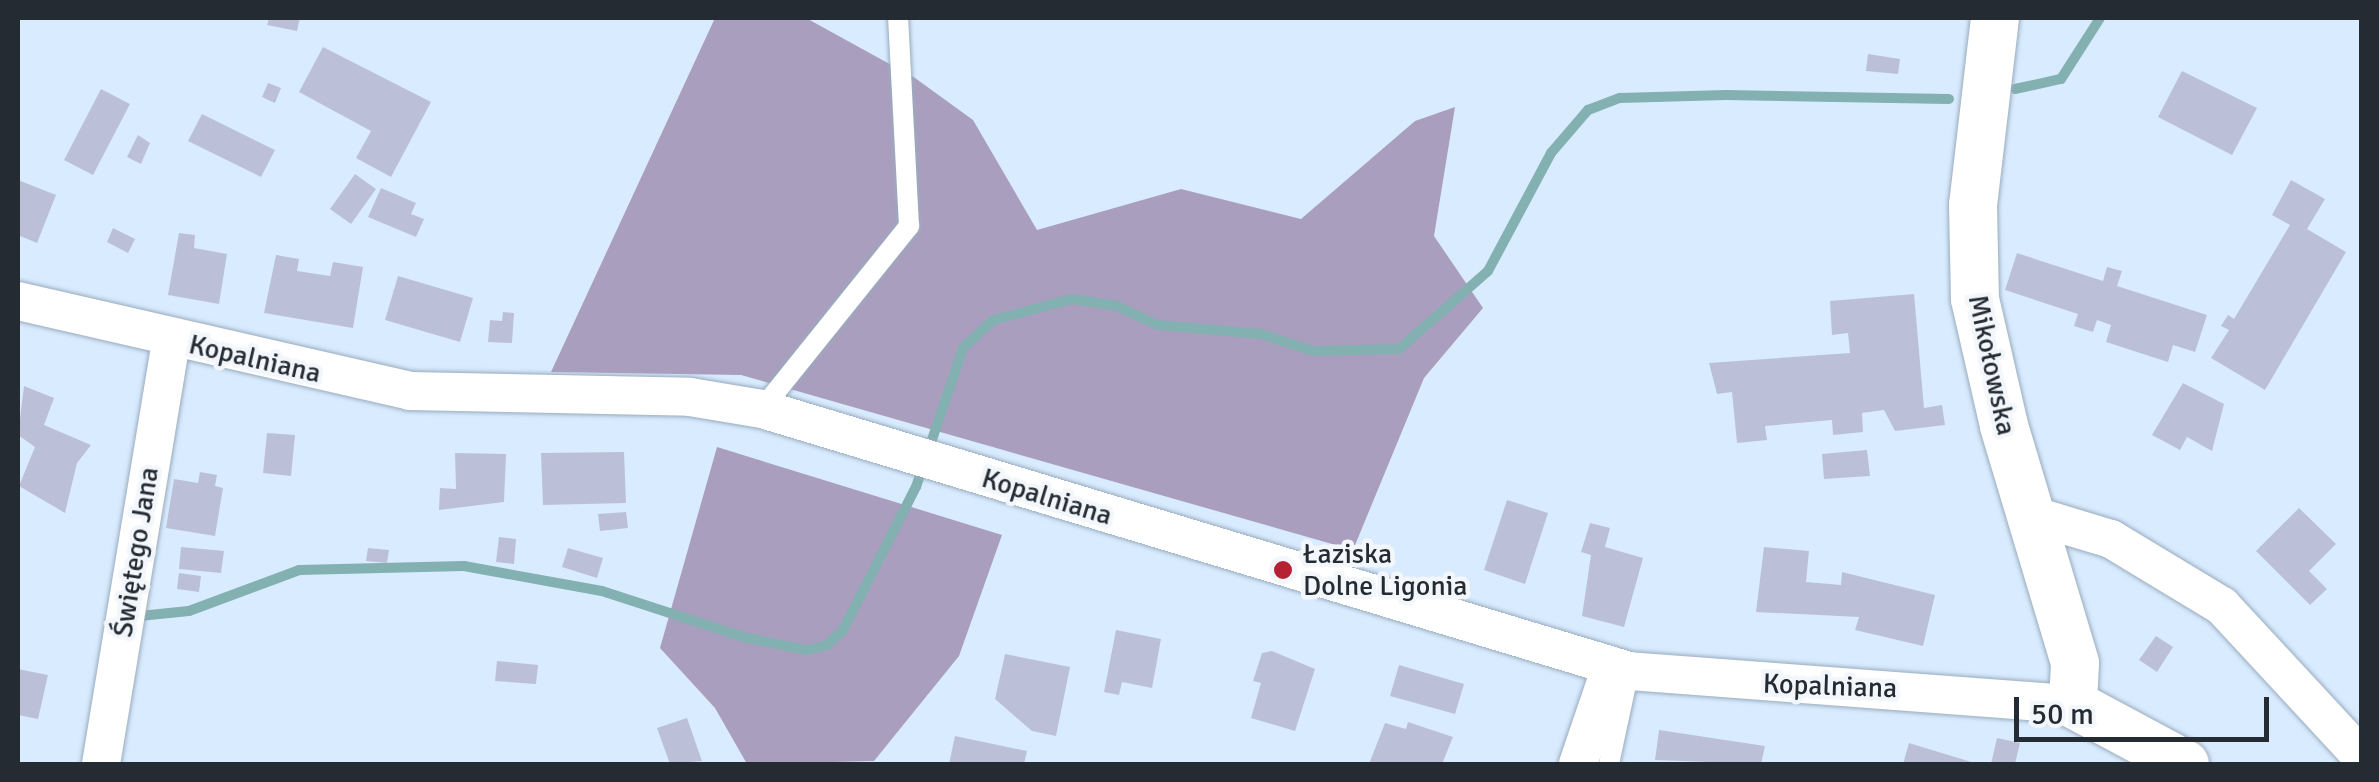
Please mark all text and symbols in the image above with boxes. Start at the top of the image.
street label: Mikołowska [1961,292,2023,438]
street label: Kopalniana [186,327,324,391]
street label: Kopalniana [978,461,1116,533]
street label: Świętego Jana [106,465,166,639]
place label: Łaziska Dolne Ligonia [1303,537,1467,603]
marker: Łaziska Dolne Ligonia [1272,559,1294,581]
street label: Kopalniana [1762,667,1898,705]
scale bar [2019,677,2274,739]
text: 50 m [2031,696,2094,733]

